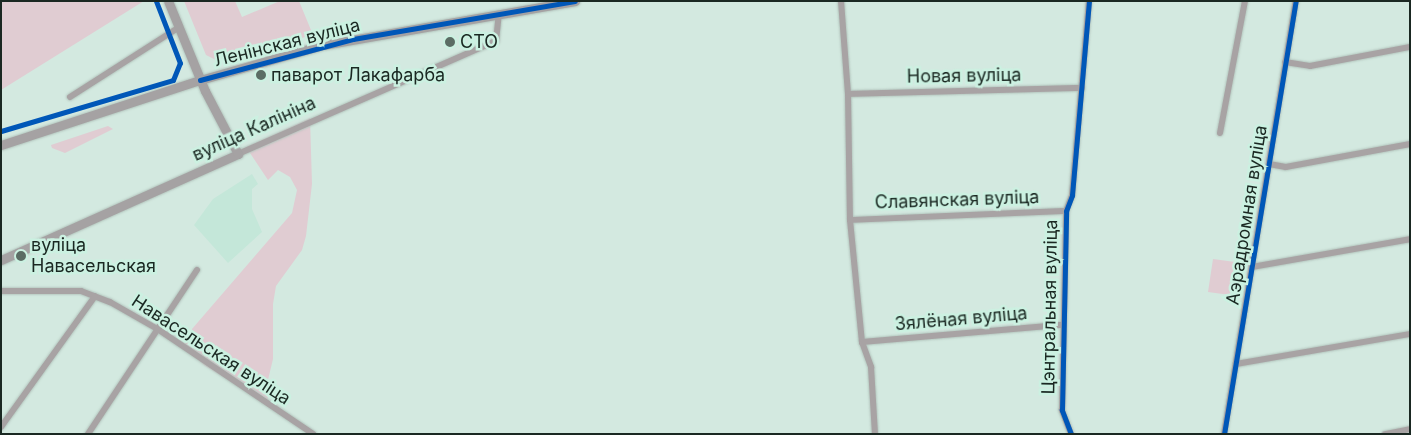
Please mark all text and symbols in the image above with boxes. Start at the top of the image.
street label: Ленінская вуліца [212,14,362,72]
place label: СТО [460,31,498,53]
marker: СТО [444,36,456,48]
place label: паварот Лакафарба [271,64,445,86]
street label: Новая вуліца [907,64,1021,88]
marker: паварот Лакафарба [255,69,267,81]
street label: вуліца Калініна [189,92,319,166]
street label: Аэрадромная вуліца [1222,124,1272,306]
street label: Славянская вуліца [874,186,1040,214]
street label: Цэнтральная вуліца [1038,219,1062,395]
place label: вуліца Навасельская [31,235,156,278]
marker: вуліца Навасельская [15,250,27,262]
street label: Навасельская вуліца [127,291,295,409]
street label: Зялёная вуліца [894,302,1028,336]

